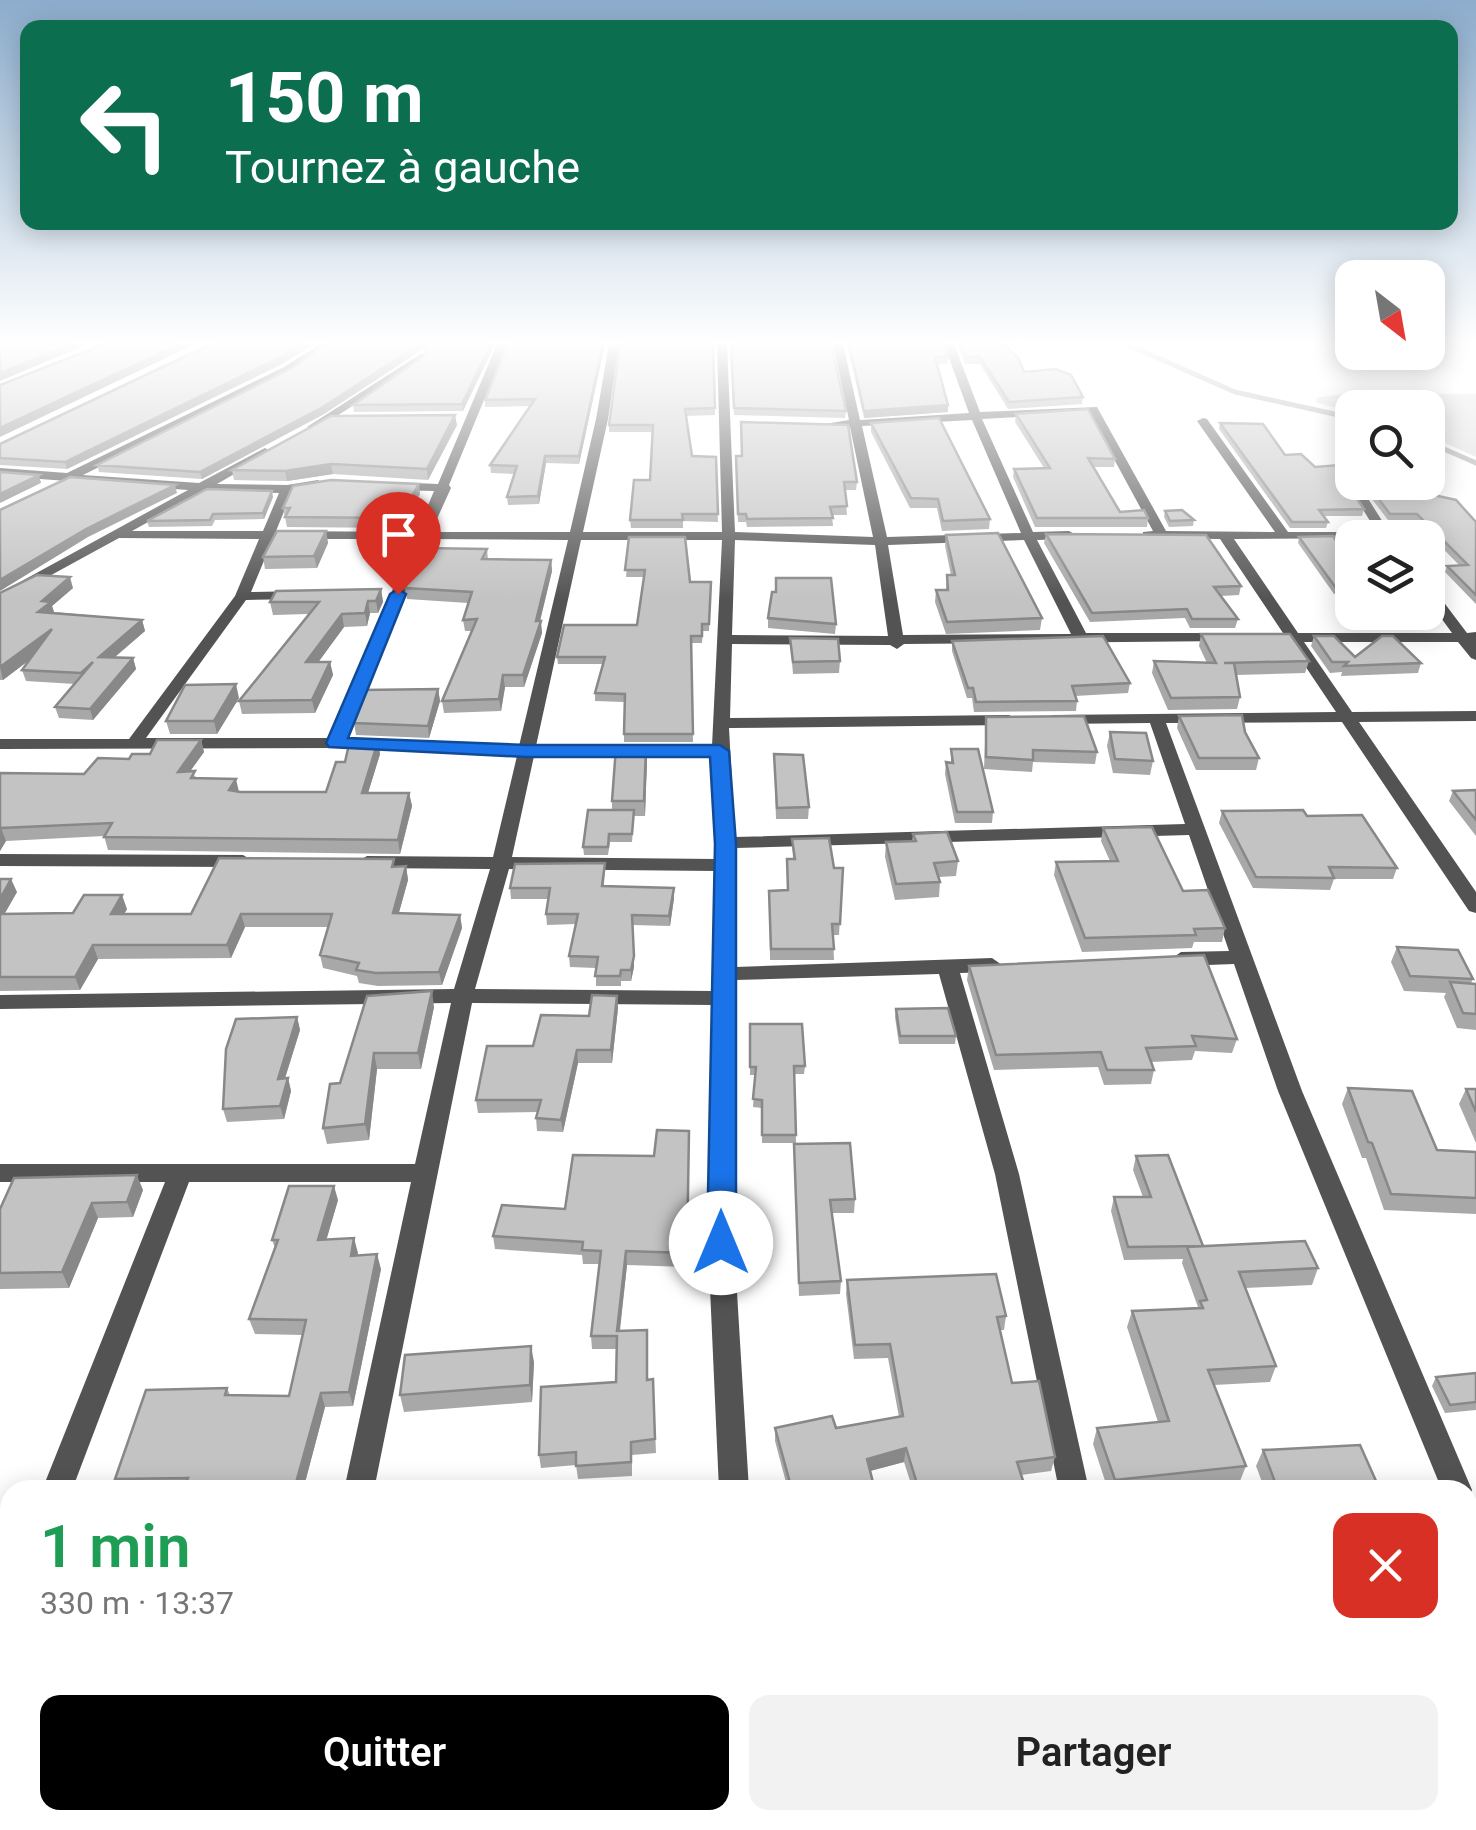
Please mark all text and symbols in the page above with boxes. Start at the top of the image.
text: 150 m [225,57,424,139]
icon: left [60,60,190,190]
text: Tournez à gauche [225,141,580,194]
north arrow [1335,260,1445,370]
map controls [1335,260,1445,630]
button: search [1335,390,1445,500]
pin [356,492,441,595]
icon: arrive [371,507,426,562]
button: layers [1335,520,1445,630]
position arrow [669,1191,773,1295]
text: 1 min [40,1511,190,1582]
button: close [1333,1513,1438,1618]
text: 330 m · 13:37 [40,1584,234,1622]
button: Quitter [40,1695,729,1810]
button: Partager [749,1695,1438,1810]

